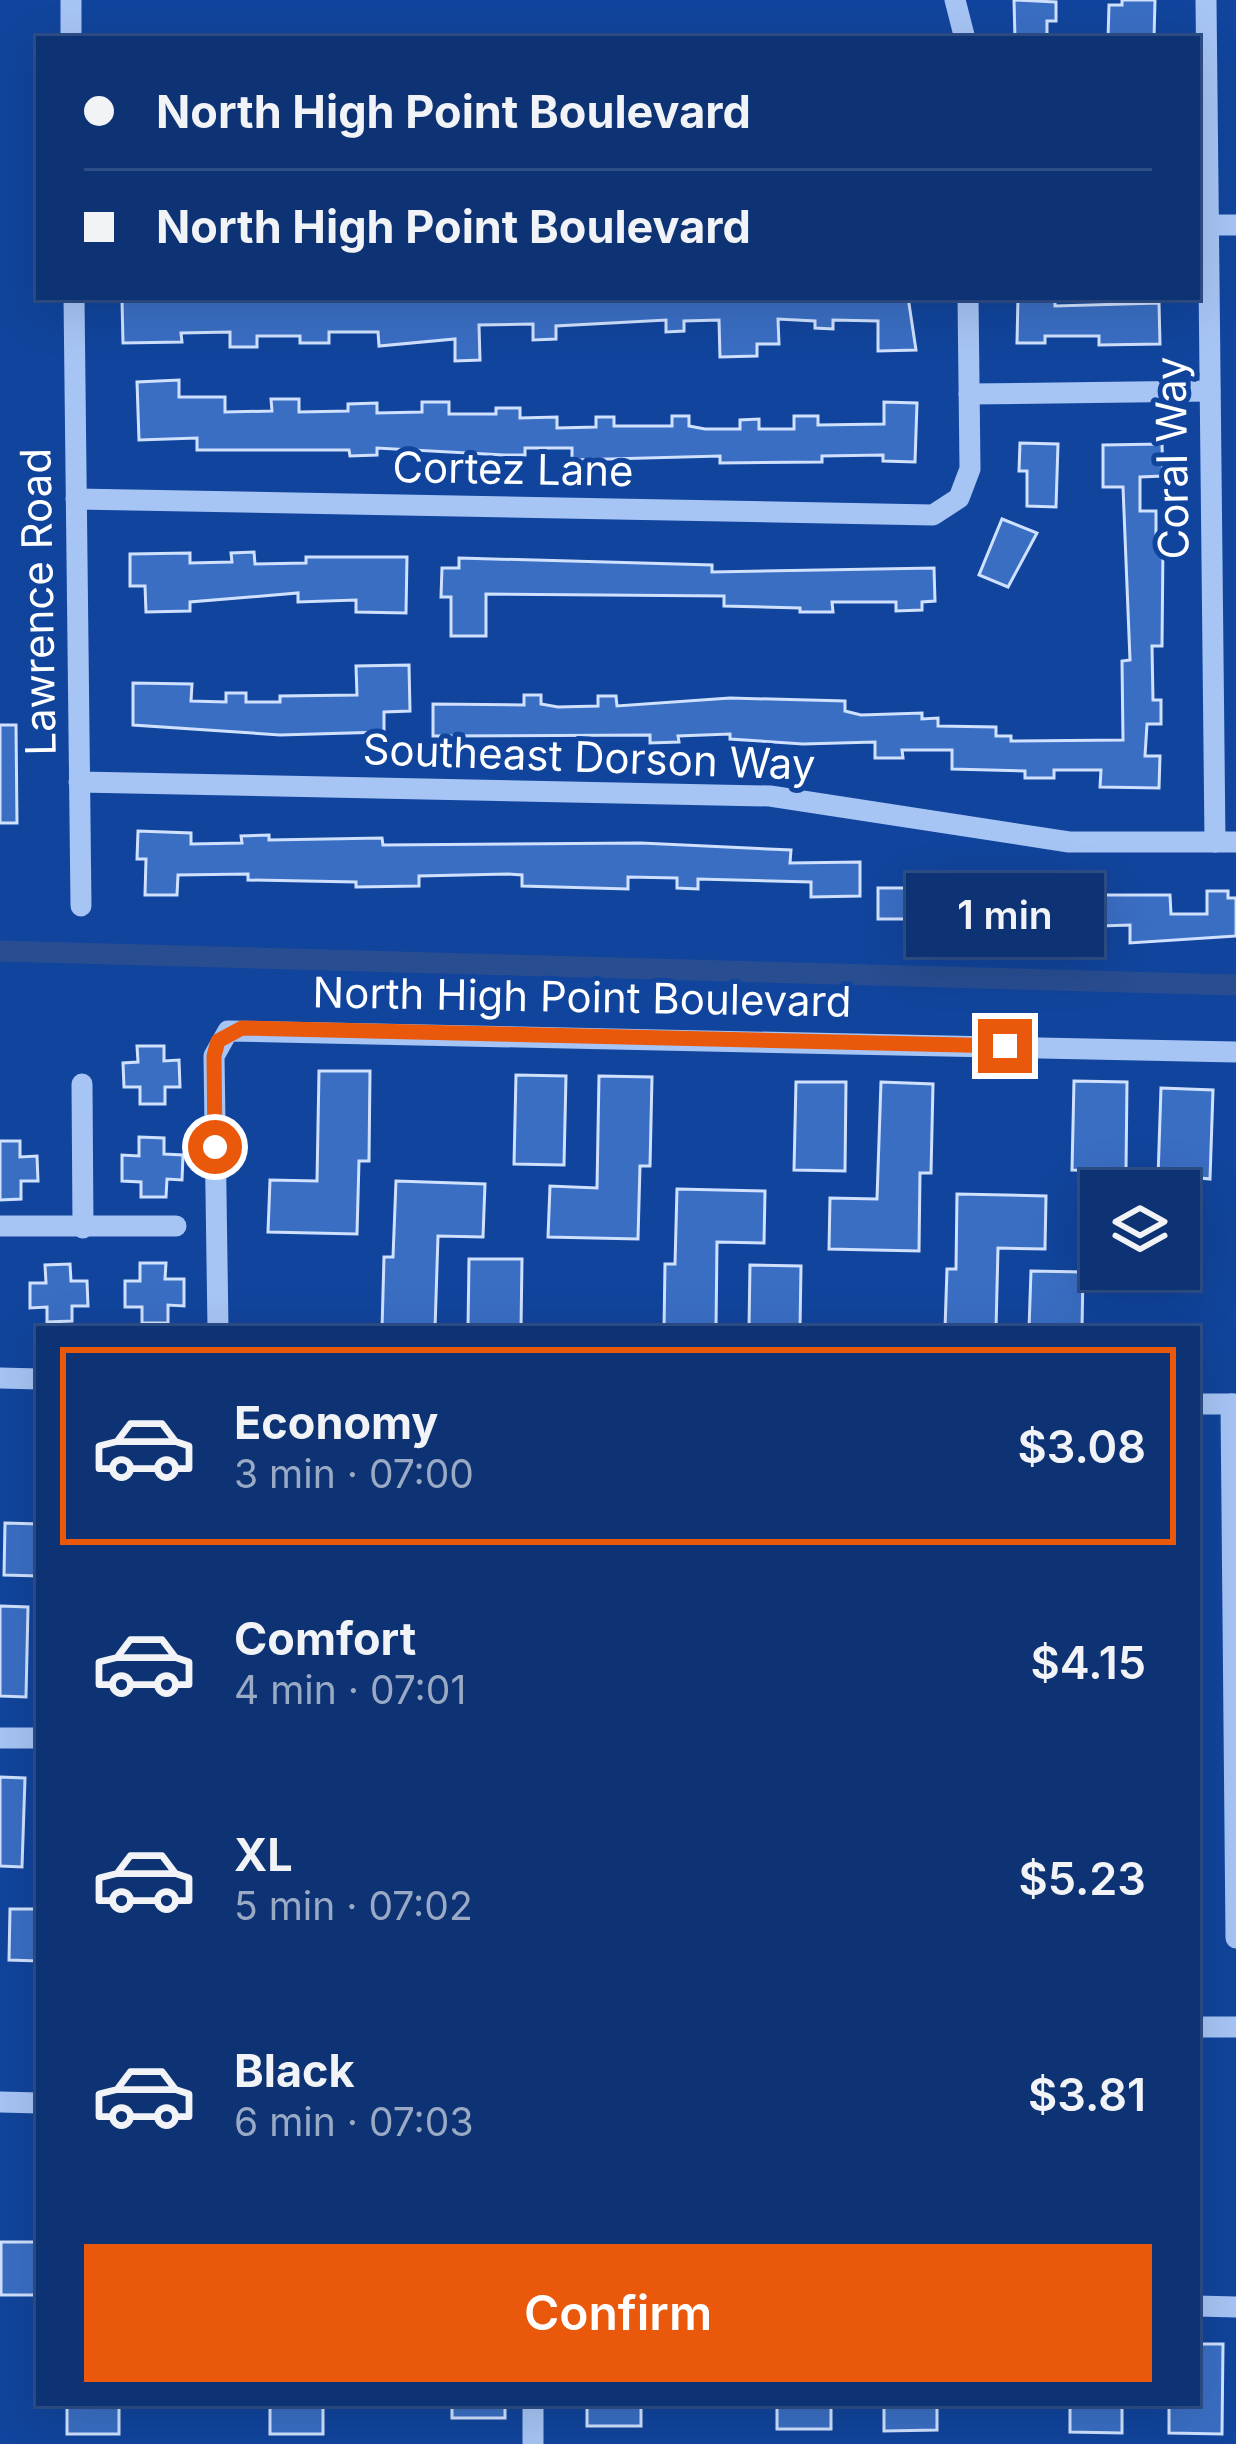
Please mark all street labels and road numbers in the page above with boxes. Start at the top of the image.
street label: Coral Way [1144,356,1199,560]
street label: Cortez Lane [392,441,634,496]
street label: Lawrence Road [9,448,66,756]
street label: Southeast Dorson Way [362,723,816,790]
street label: North High Point Boulevard [312,966,852,1027]

